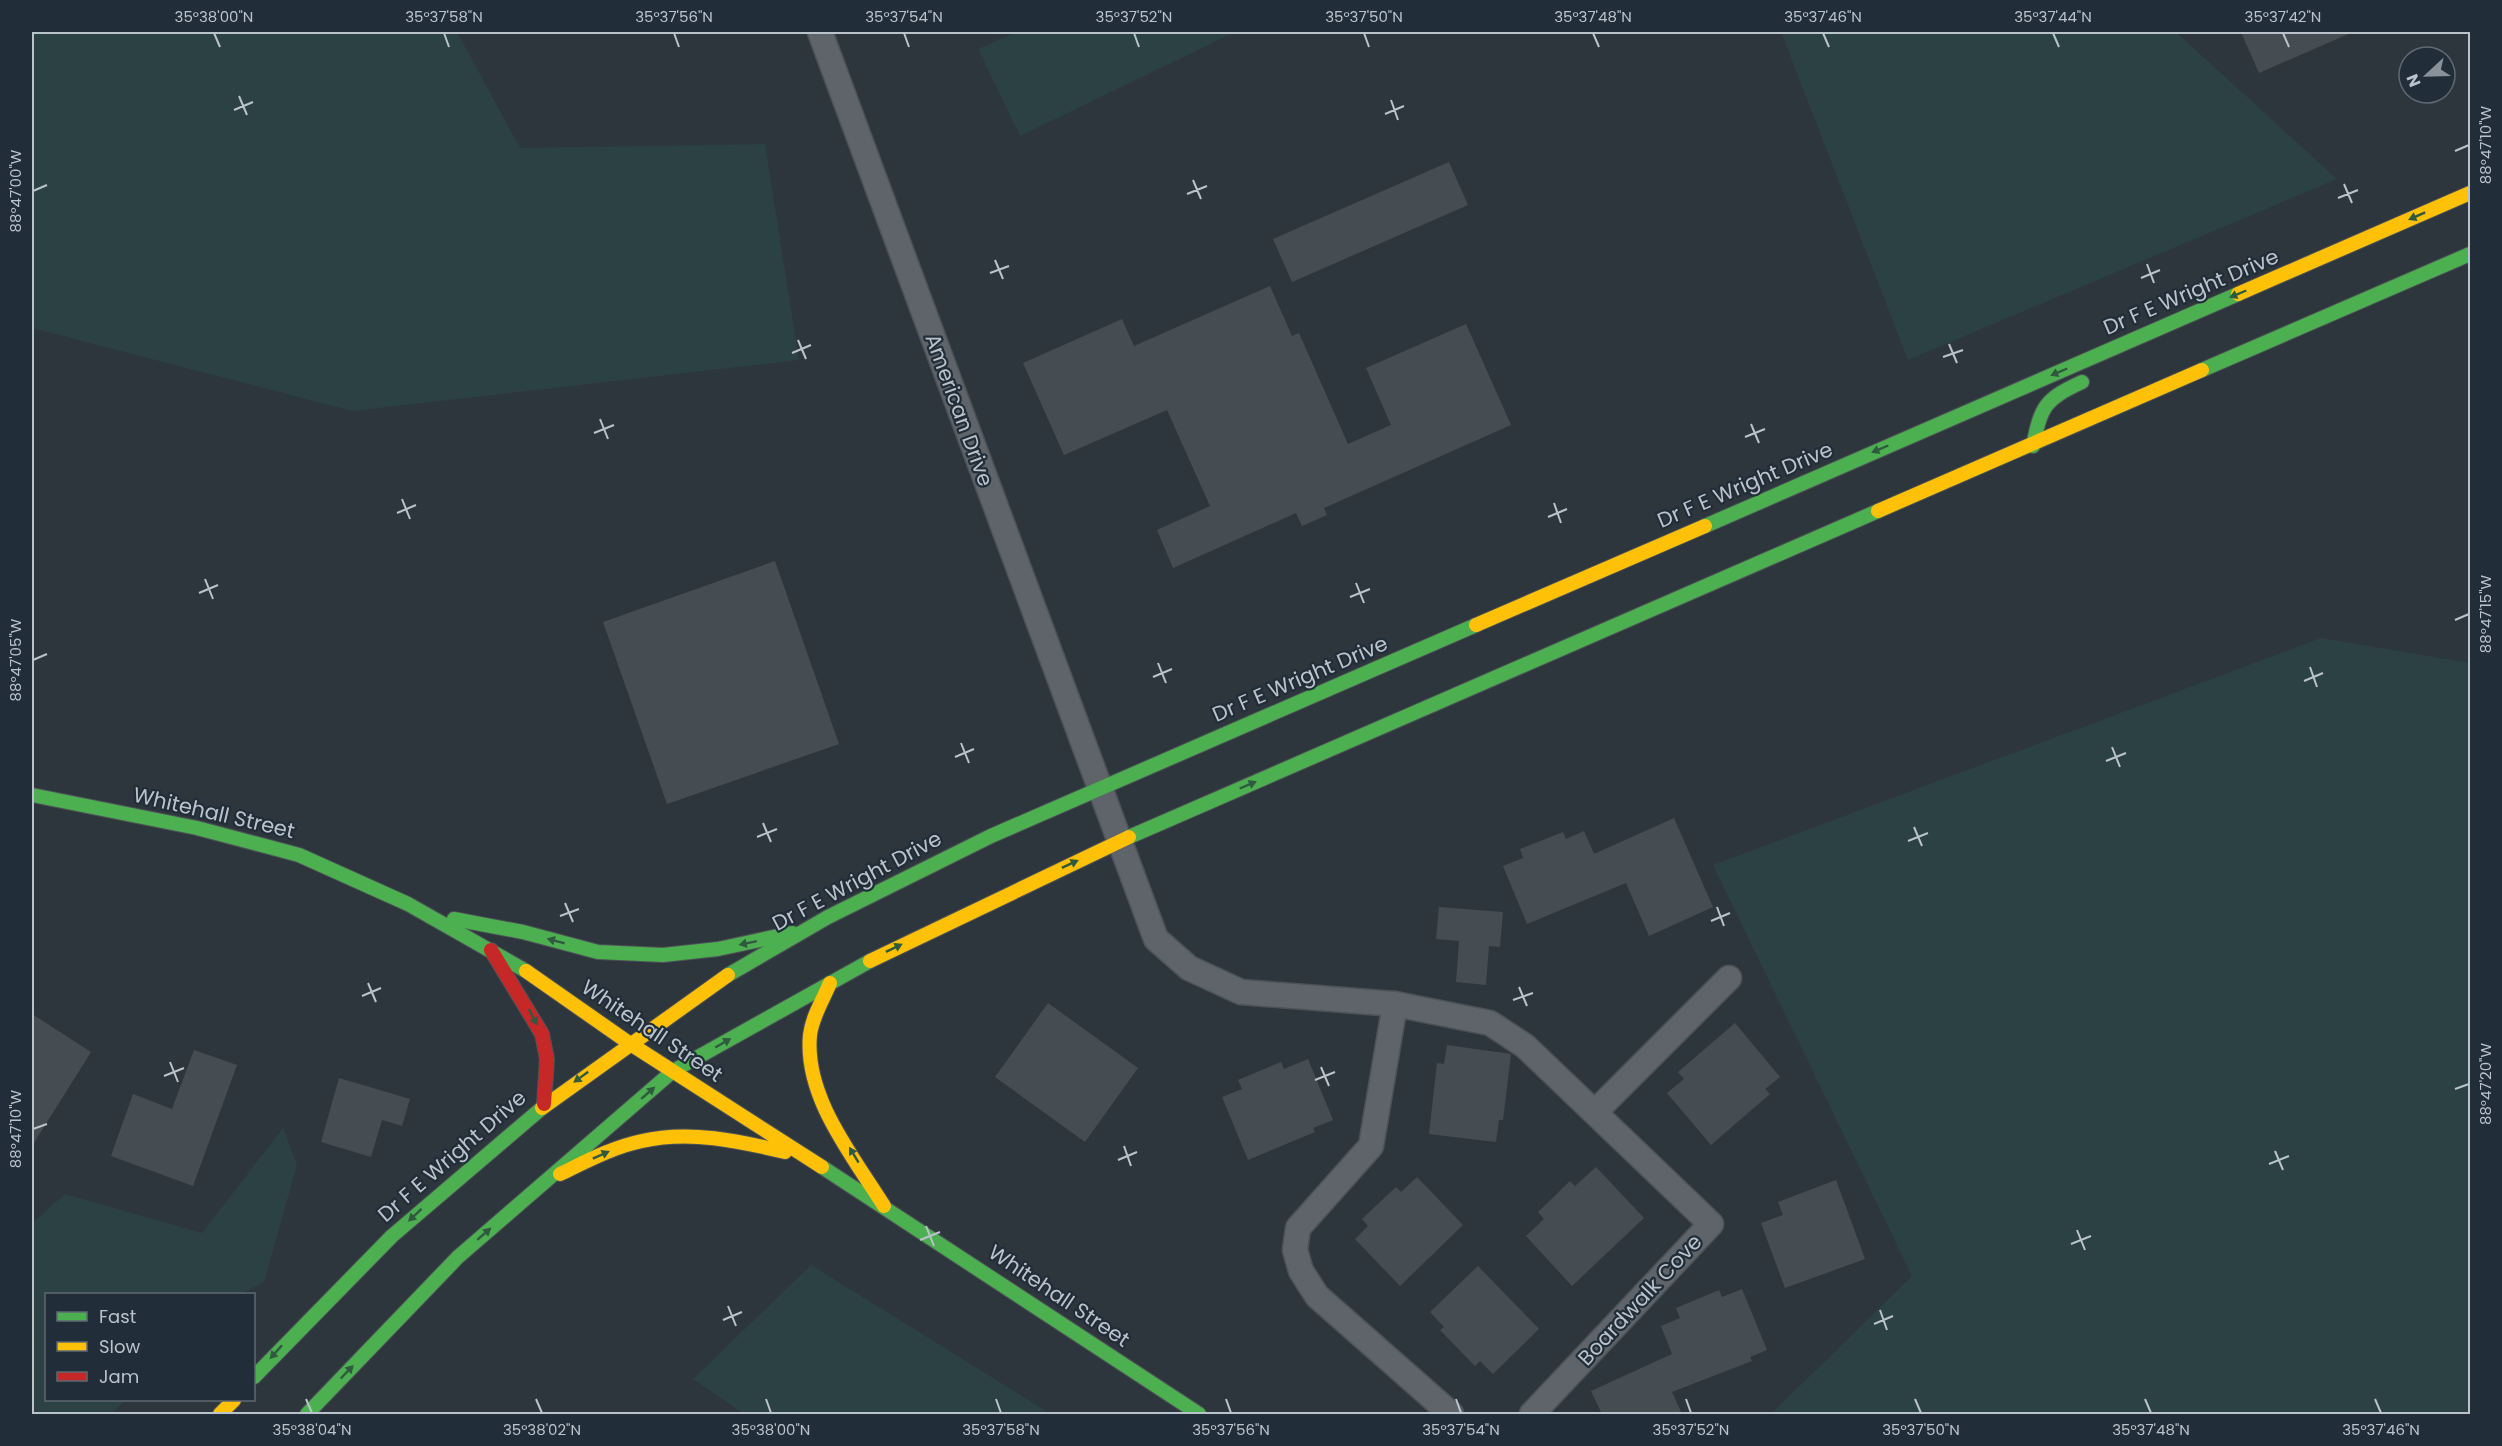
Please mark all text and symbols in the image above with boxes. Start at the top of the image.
text: 35°38'00"N [175,6,253,27]
text: 35°37'58"N [405,6,483,27]
text: 35°37'56"N [635,6,713,27]
text: 35°37'54"N [865,6,943,27]
text: 35°37'52"N [1096,6,1172,27]
text: 35°37'50"N [1325,6,1403,27]
text: 35°37'48"N [1554,6,1632,27]
text: 35°37'46"N [1784,6,1862,27]
text: 35°37'44"N [2014,6,2092,27]
text: 35°37'42"N [2245,6,2321,27]
north arrow [2397,45,2457,105]
text: N [2401,71,2426,90]
text: 88°47'10"W [2475,105,2496,184]
text: 88°47'00"W [5,149,26,232]
one-way arrow [2408,212,2426,221]
street label: Dr F E Wright Drive [2099,241,2283,342]
one-way arrow [2229,289,2247,299]
street label: American Drive [918,329,1001,490]
one-way arrow [2050,367,2068,377]
street label: Dr F E Wright Drive [1653,434,1837,535]
one-way arrow [1872,445,1889,454]
text: 88°47'15"W [2475,574,2496,653]
text: 88°47'05"W [5,618,26,701]
street label: Dr F E Wright Drive [1208,628,1392,729]
street label: Whitehall Street [131,780,298,845]
one-way arrow [1240,780,1258,790]
street label: Dr F E Wright Drive [767,824,947,937]
one-way arrow [1061,859,1079,869]
one-way arrow [547,936,565,945]
one-way arrow [739,939,758,948]
one-way arrow [885,943,902,953]
street label: Whitehall Street [576,972,729,1089]
one-way arrow [528,1008,538,1026]
one-way arrow [715,1038,732,1048]
text: 88°47'20"W [2475,1043,2496,1125]
one-way arrow [574,1071,589,1083]
street label: Dr F E Wright Drive [371,1083,532,1228]
one-way arrow [640,1087,655,1100]
text: 88°47'10"W [5,1089,26,1168]
one-way arrow [849,1146,859,1163]
one-way arrow [592,1150,610,1160]
one-way arrow [408,1207,422,1221]
one-way arrow [476,1228,491,1241]
street label: Boardwalk Cove [1571,1228,1708,1372]
street label: Whitehall Street [983,1237,1136,1354]
legend [45,1293,255,1401]
text: Fast [99,1304,136,1329]
text: Slow [99,1334,141,1359]
one-way arrow [270,1344,283,1359]
text: Jam [99,1364,139,1389]
one-way arrow [340,1365,354,1380]
text: 35°38'04"N [273,1419,351,1440]
text: 35°38'02"N [503,1419,581,1440]
text: 35°38'00"N [732,1419,810,1440]
text: 35°37'58"N [962,1419,1040,1440]
text: 35°37'56"N [1192,1419,1270,1440]
text: 35°37'54"N [1422,1419,1500,1440]
text: 35°37'52"N [1653,1419,1729,1440]
text: 35°37'50"N [1882,1419,1960,1440]
text: 35°37'48"N [2112,1419,2190,1440]
text: 35°37'46"N [2342,1419,2420,1440]

